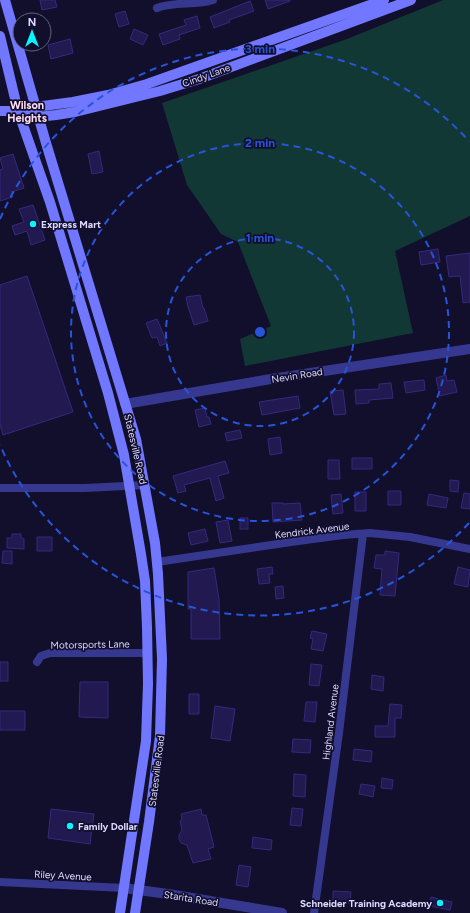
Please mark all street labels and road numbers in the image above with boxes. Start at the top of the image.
street label: Cindy Lane [180,61,232,90]
street label: Nevin Road [271,365,324,386]
street label: Statesville Road [121,413,150,486]
street label: Kendrick Avenue [274,519,351,542]
street label: Motorsports Lane [50,637,130,652]
street label: Highland Avenue [319,683,342,761]
street label: Statesville Road [146,735,167,807]
street label: Riley Avenue [34,867,93,884]
street label: Starita Road [163,888,219,909]

